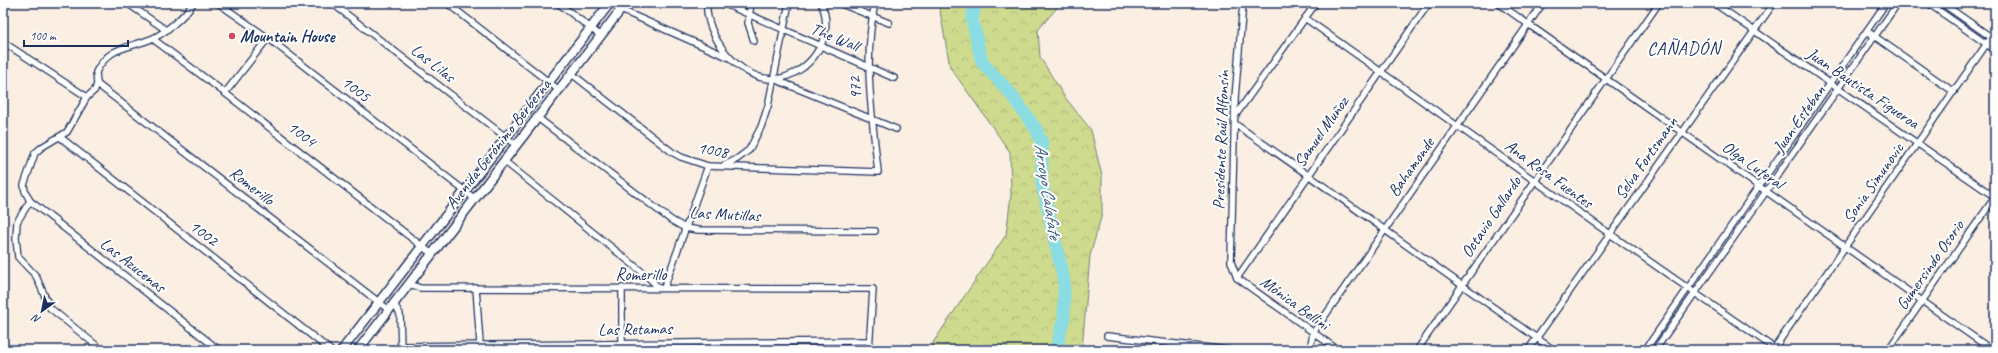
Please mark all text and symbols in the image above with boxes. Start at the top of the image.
street label: The Wall [808,18,865,57]
scale bar [24,22,128,48]
place label: Mountain House [240,26,337,47]
text: 100 m [30,28,57,44]
marker: Mountain House [227,31,237,41]
district label: CAÑADÓN [1647,37,1723,59]
street label: Las Lilas [407,39,461,88]
street label: Juan Bautista Figueroa [1802,42,1924,134]
street label: Presidente Raúl Alfonsín [1208,69,1234,210]
street label: 1005 [337,71,376,108]
street label: Avenida Gerónimo Berberna [441,74,556,213]
street label: 972 [844,74,866,100]
street label: Juan Esteban [1767,81,1830,158]
street label: Samuel Muñoz [1289,91,1354,171]
street label: Selva Fortsmann [1610,112,1682,203]
street label: 1004 [283,116,322,153]
street label: Bahamonde [1383,132,1440,201]
street label: Ana Rosa Fuentes [1501,135,1598,214]
street label: Olga Luteral [1718,136,1790,196]
street label: 1008 [696,137,732,163]
street label: Sonia Simunovic [1838,138,1909,227]
water label: Arroyo Calafate [1030,142,1067,243]
street label: Romerillo [225,162,279,211]
street label: Octavio Gallardo [1456,172,1526,262]
street label: Las Mutillas [689,202,762,226]
street label: 1002 [185,215,224,252]
street label: Gumersindo Osorio [1891,215,1969,314]
street label: Las Azucenas [96,233,171,298]
street label: Romerillo [615,264,668,285]
street label: Mónica Bellini [1256,271,1335,336]
north arrow [22,291,62,331]
text: N [28,310,43,327]
street label: Las Retamas [598,318,674,340]

